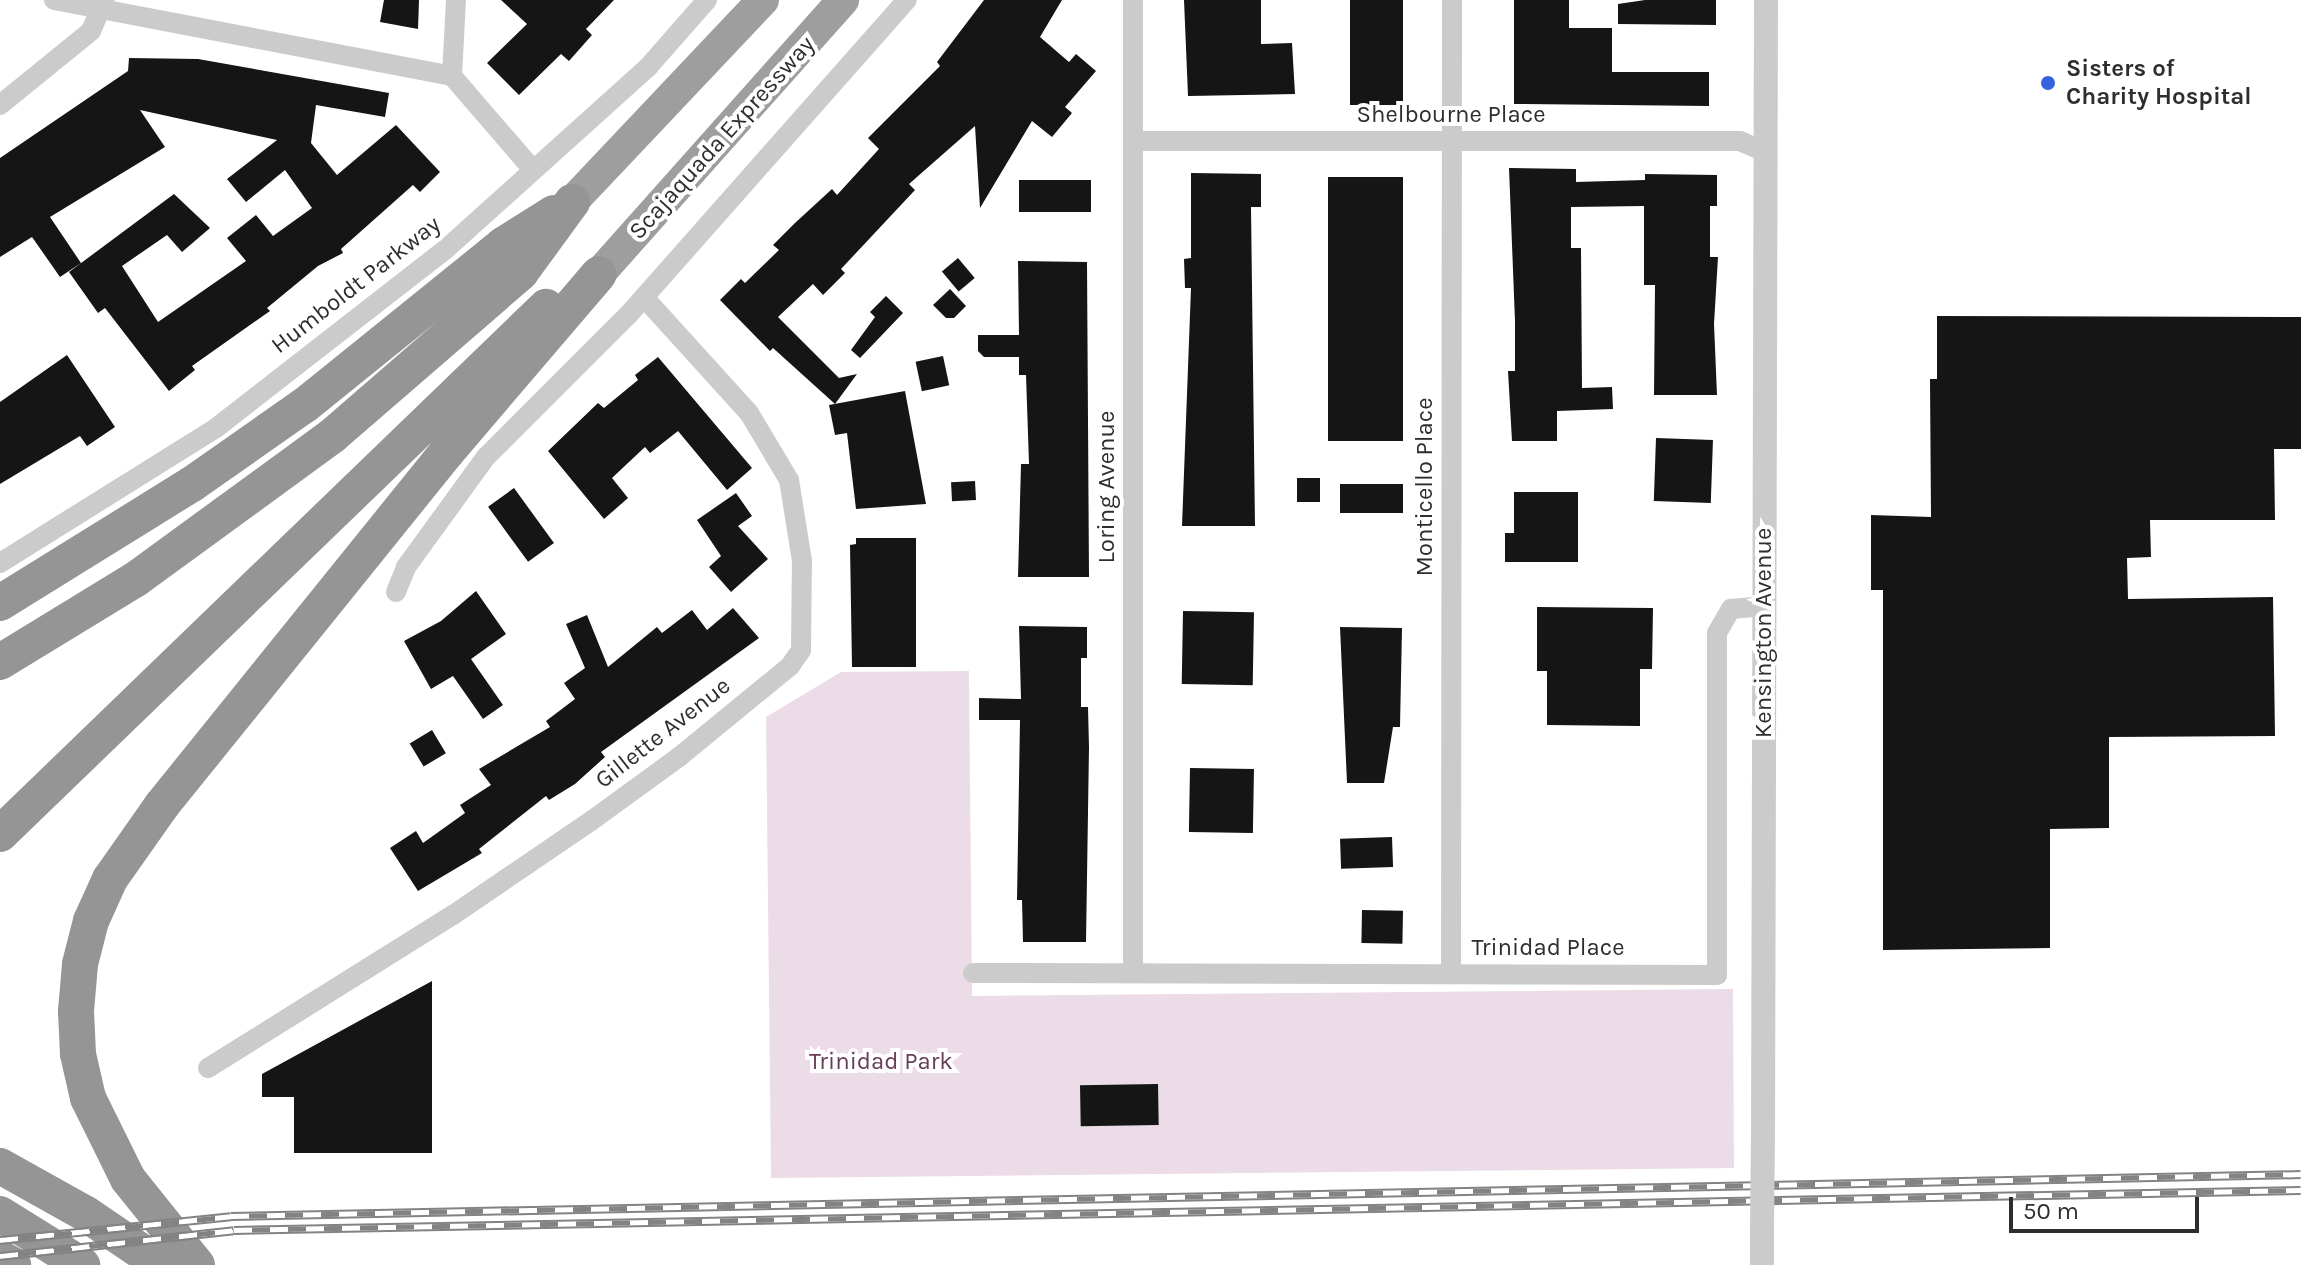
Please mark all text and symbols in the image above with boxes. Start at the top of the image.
street label: Scajaquada Expressway [623,30,821,246]
place label: Sisters of Charity Hospital [2066,55,2252,111]
marker: Sisters of Charity Hospital [2037,72,2059,94]
street label: Shelbourne Place [1356,101,1546,129]
street label: Humboldt Parkway [266,210,446,360]
street label: Monticello Place [1411,398,1439,576]
street label: Loring Avenue [1093,411,1121,563]
street label: Kensington Avenue [1750,528,1778,738]
street label: Gillette Avenue [590,671,736,795]
street label: Trinidad Place [1472,934,1624,962]
park label: Trinidad Park [809,1048,953,1076]
scale bar [2013,1181,2203,1231]
text: 50 m [2023,1197,2079,1225]

